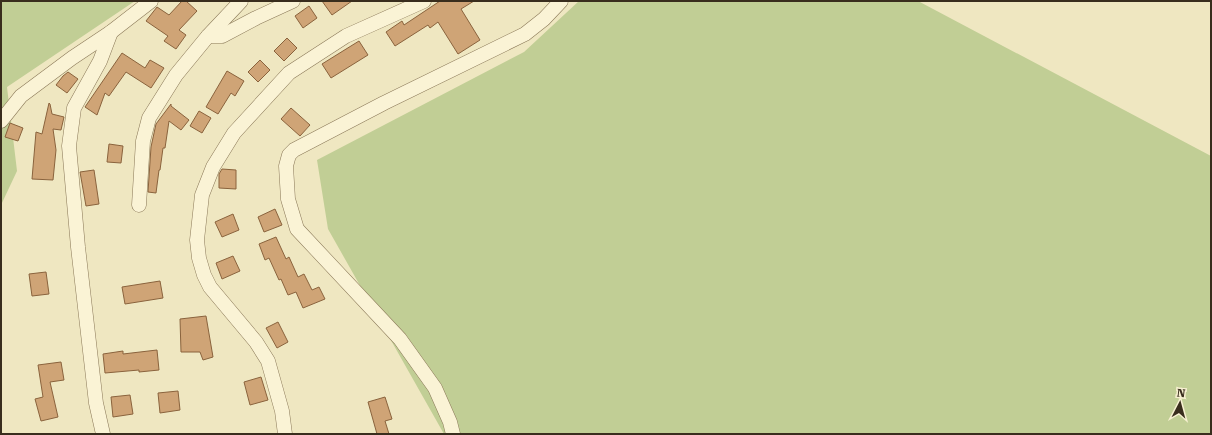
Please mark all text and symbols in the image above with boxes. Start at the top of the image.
north arrow [1160,383,1200,423]
text: N [1176,387,1186,401]

